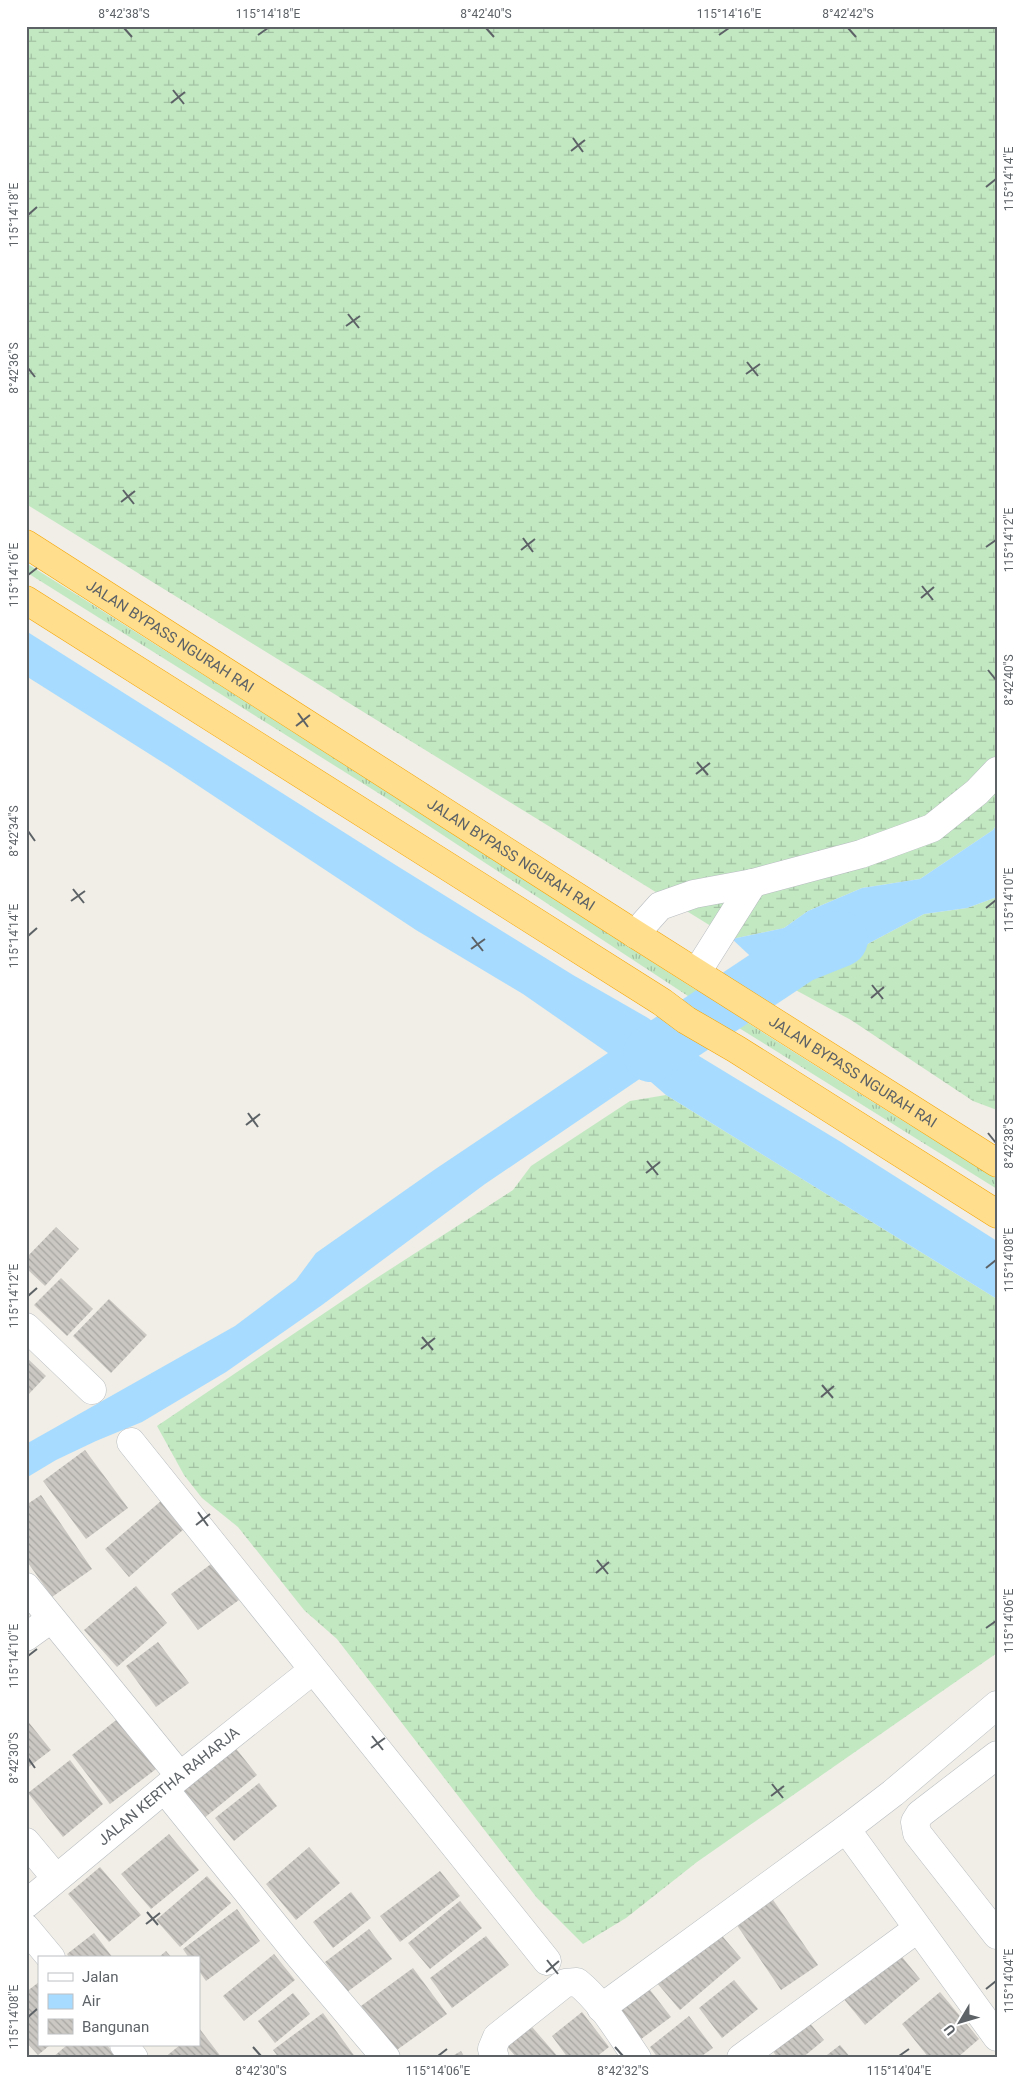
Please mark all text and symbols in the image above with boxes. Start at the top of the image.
text: 8°42'38"S [98,7,150,21]
text: 115°14'18"E [236,7,300,21]
text: 8°42'40"S [460,7,512,21]
text: 115°14'16"E [697,7,761,21]
text: 8°42'42"S [822,7,874,21]
text: 115°14'14"E [1002,147,1016,211]
text: 115°14'18"E [7,183,21,247]
text: 8°42'36"S [7,342,21,394]
text: 115°14'12"E [1002,508,1016,572]
text: 115°14'16"E [7,543,21,607]
street label: JALAN BYPASS NGURAH RAI [83,576,257,696]
text: 8°42'40"S [1002,654,1016,706]
street label: JALAN BYPASS NGURAH RAI [424,794,598,915]
text: 8°42'34"S [7,805,21,857]
text: 115°14'10"E [1002,868,1016,932]
text: 115°14'14"E [7,904,21,968]
street label: JALAN BYPASS NGURAH RAI [766,1012,940,1132]
text: 8°42'38"S [1002,1117,1016,1169]
text: 115°14'08"E [1002,1228,1016,1292]
text: 115°14'12"E [7,1264,21,1328]
text: 115°14'06"E [1002,1589,1016,1653]
text: 115°14'10"E [7,1624,21,1688]
street label: JALAN KERTHA RAHARJA [94,1723,243,1849]
text: 8°42'30"S [7,1732,21,1784]
text: 115°14'04"E [1002,1949,1016,2013]
legend [38,1956,200,2046]
text: Jalan [82,1968,119,1986]
text: 115°14'08"E [7,1985,21,2049]
text: Air [82,1992,101,2010]
north arrow [936,1996,986,2046]
text: Bangunan [82,2018,149,2036]
text: U [941,2021,959,2039]
text: 8°42'30"S [235,2064,287,2078]
text: 115°14'06"E [406,2064,470,2078]
text: 8°42'32"S [597,2064,649,2078]
text: 115°14'04"E [867,2064,931,2078]

